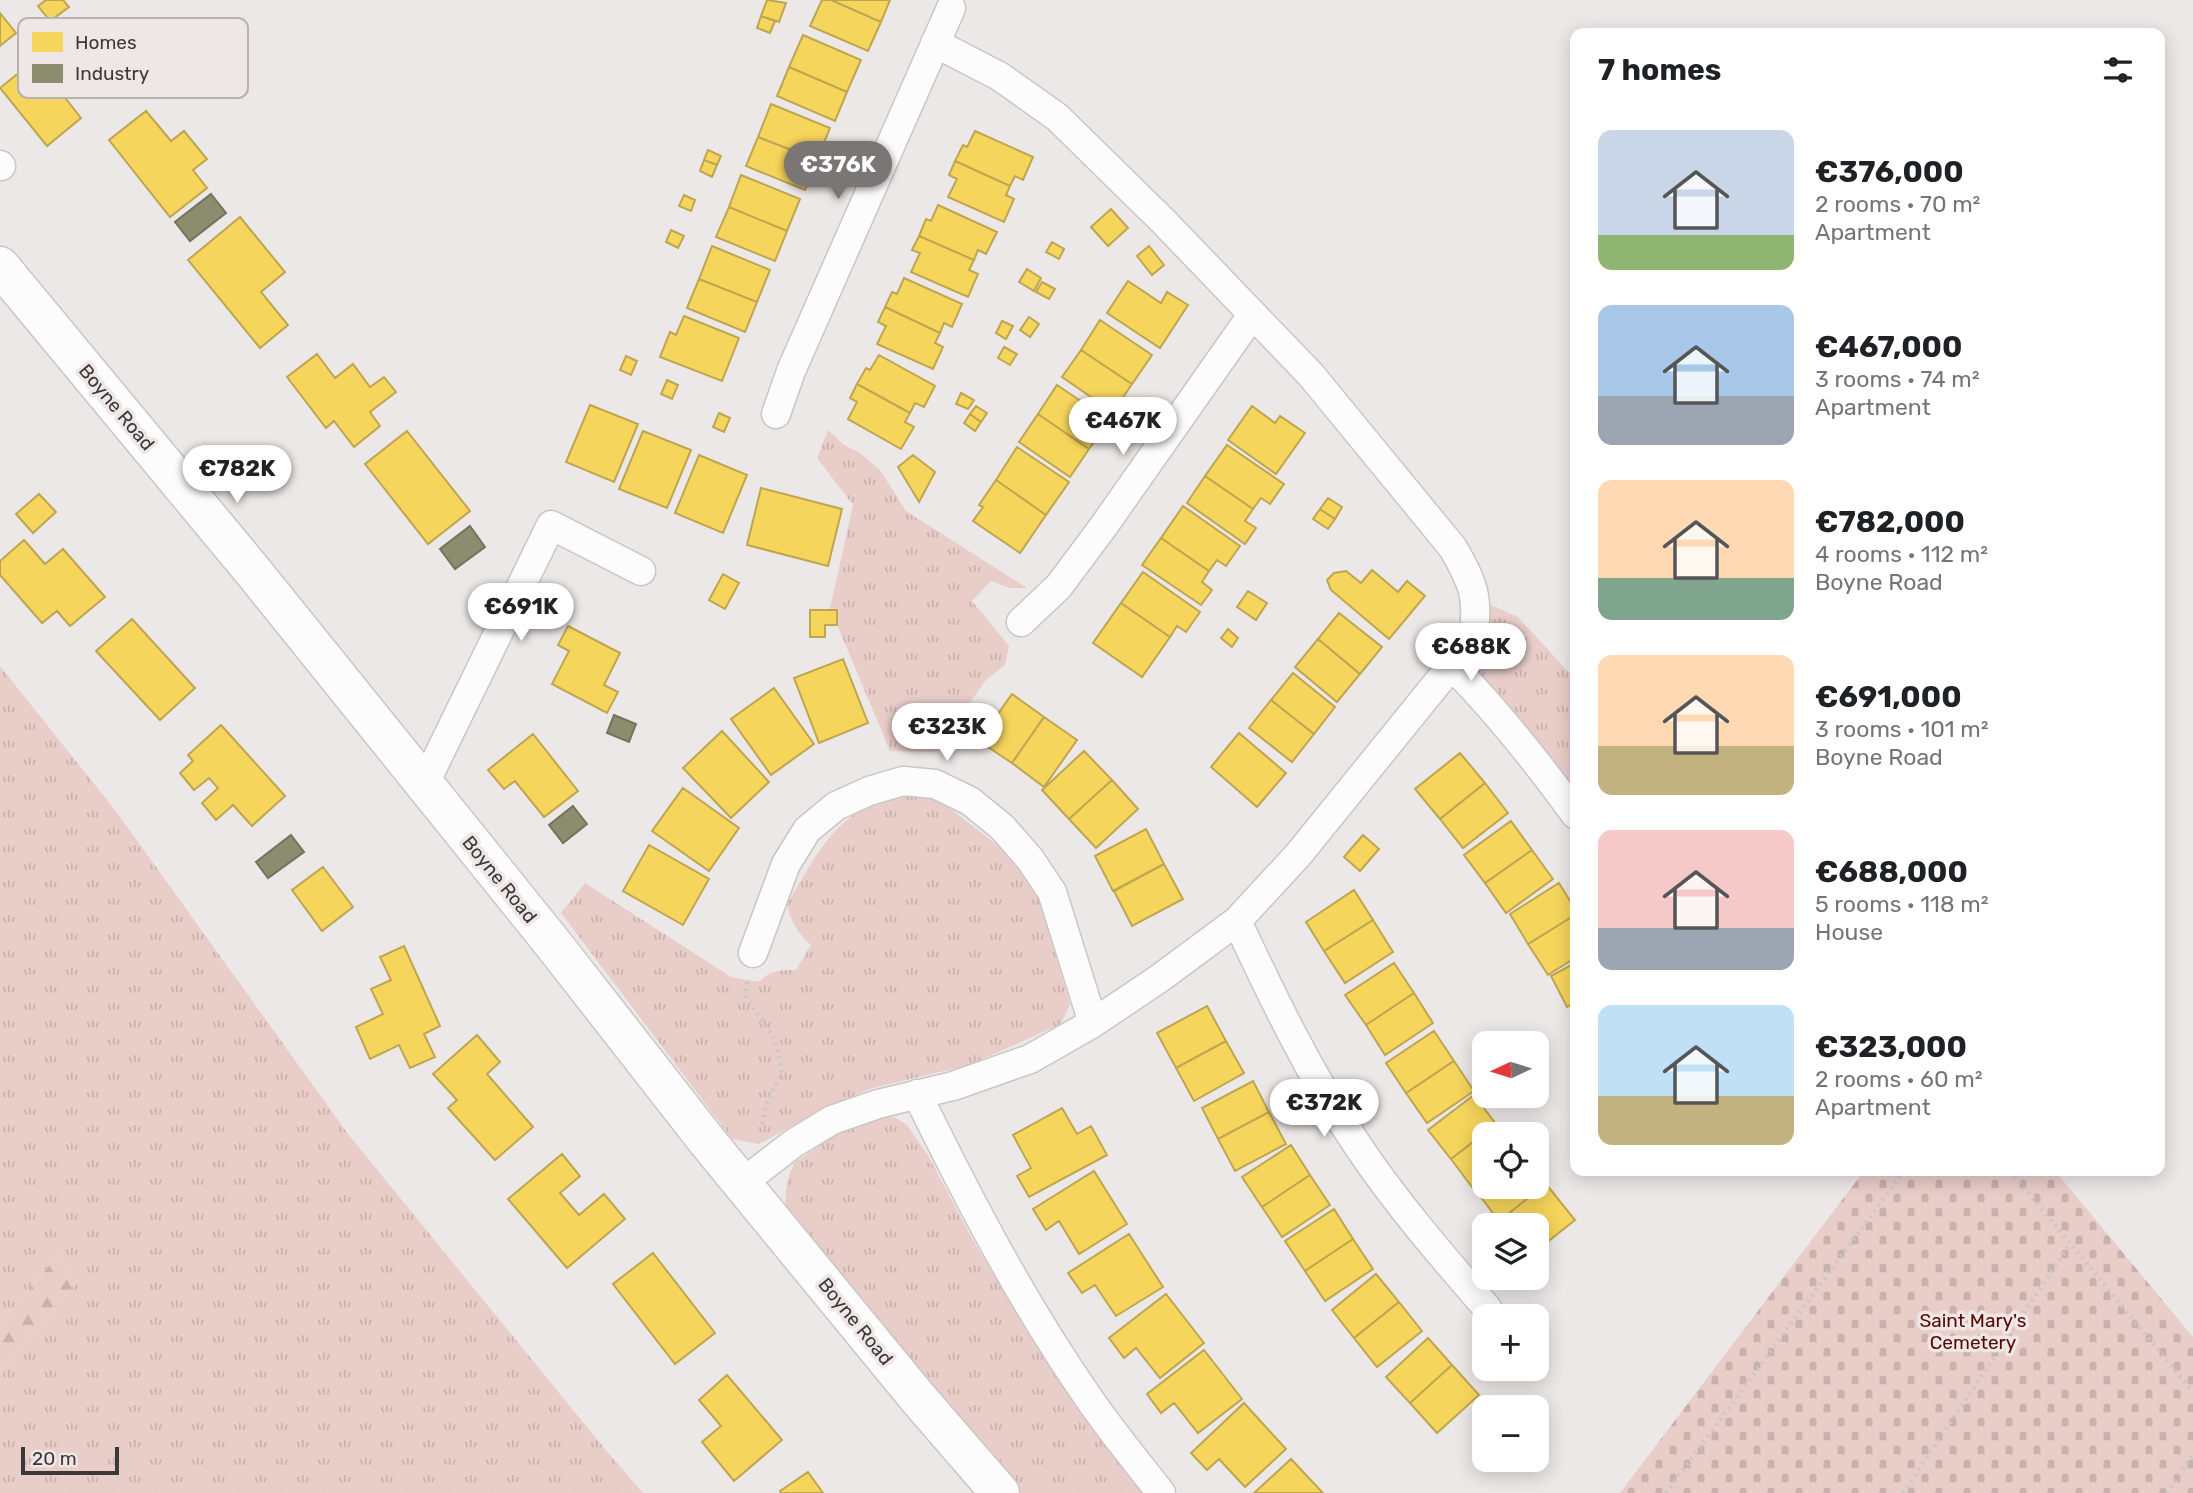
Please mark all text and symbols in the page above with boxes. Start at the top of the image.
legend [18,18,248,98]
text: Homes [75,31,137,54]
icon: filters [2099,51,2137,89]
text: 7 homes [1598,52,1721,88]
text: Industry [75,62,149,85]
pin: €376K [789,142,887,201]
text: €376K [800,150,876,178]
text: €376,000 [1815,154,1964,190]
icon: home [1654,158,1738,242]
text: 2 rooms · 70 m² [1815,190,1980,218]
text: Apartment [1815,218,1931,246]
text: €467,000 [1815,329,1962,365]
icon: home [1654,333,1738,417]
street label: Boyne Road [74,360,159,455]
text: 3 rooms · 74 m² [1815,365,1980,393]
text: Apartment [1815,393,1931,421]
pin: €467K [1074,398,1172,457]
text: €467K [1085,406,1161,434]
pin: €782K [188,446,286,505]
text: €782K [198,454,276,482]
text: €782,000 [1815,504,1965,540]
icon: home [1654,508,1738,592]
text: 4 rooms · 112 m² [1815,540,1988,568]
text: Boyne Road [1815,568,1943,596]
pin: €691K [472,584,570,643]
text: €691K [484,592,558,620]
pin: €688K [1422,624,1520,683]
text: €688K [1431,632,1511,660]
text: €691,000 [1815,679,1962,715]
icon: home [1654,683,1738,767]
pin: €323K [898,704,996,763]
text: €323K [908,712,986,740]
text: 3 rooms · 101 m² [1815,715,1989,743]
text: Boyne Road [1815,743,1943,771]
street label: Boyne Road [457,831,542,928]
text: €688,000 [1815,854,1968,890]
icon: home [1654,858,1738,942]
text: 5 rooms · 118 m² [1815,890,1989,918]
text: House [1815,918,1883,946]
text: €323,000 [1815,1029,1967,1065]
north arrow [1472,1031,1549,1108]
map controls [1472,1031,1549,1472]
icon: home [1654,1033,1738,1117]
text: 2 rooms · 60 m² [1815,1065,1983,1093]
pin: €372K [1275,1080,1373,1139]
text: €372K [1286,1088,1362,1116]
text: Apartment [1815,1093,1931,1121]
button: locate [1472,1122,1549,1199]
button: layers [1472,1213,1549,1290]
street label: Boyne Road [813,1273,898,1370]
button: + [1472,1304,1549,1381]
park label: Saint Mary's Cemetery [1919,1309,2027,1354]
button: − [1472,1395,1549,1472]
scale bar [21,1444,119,1476]
text: 20 m [32,1447,77,1470]

